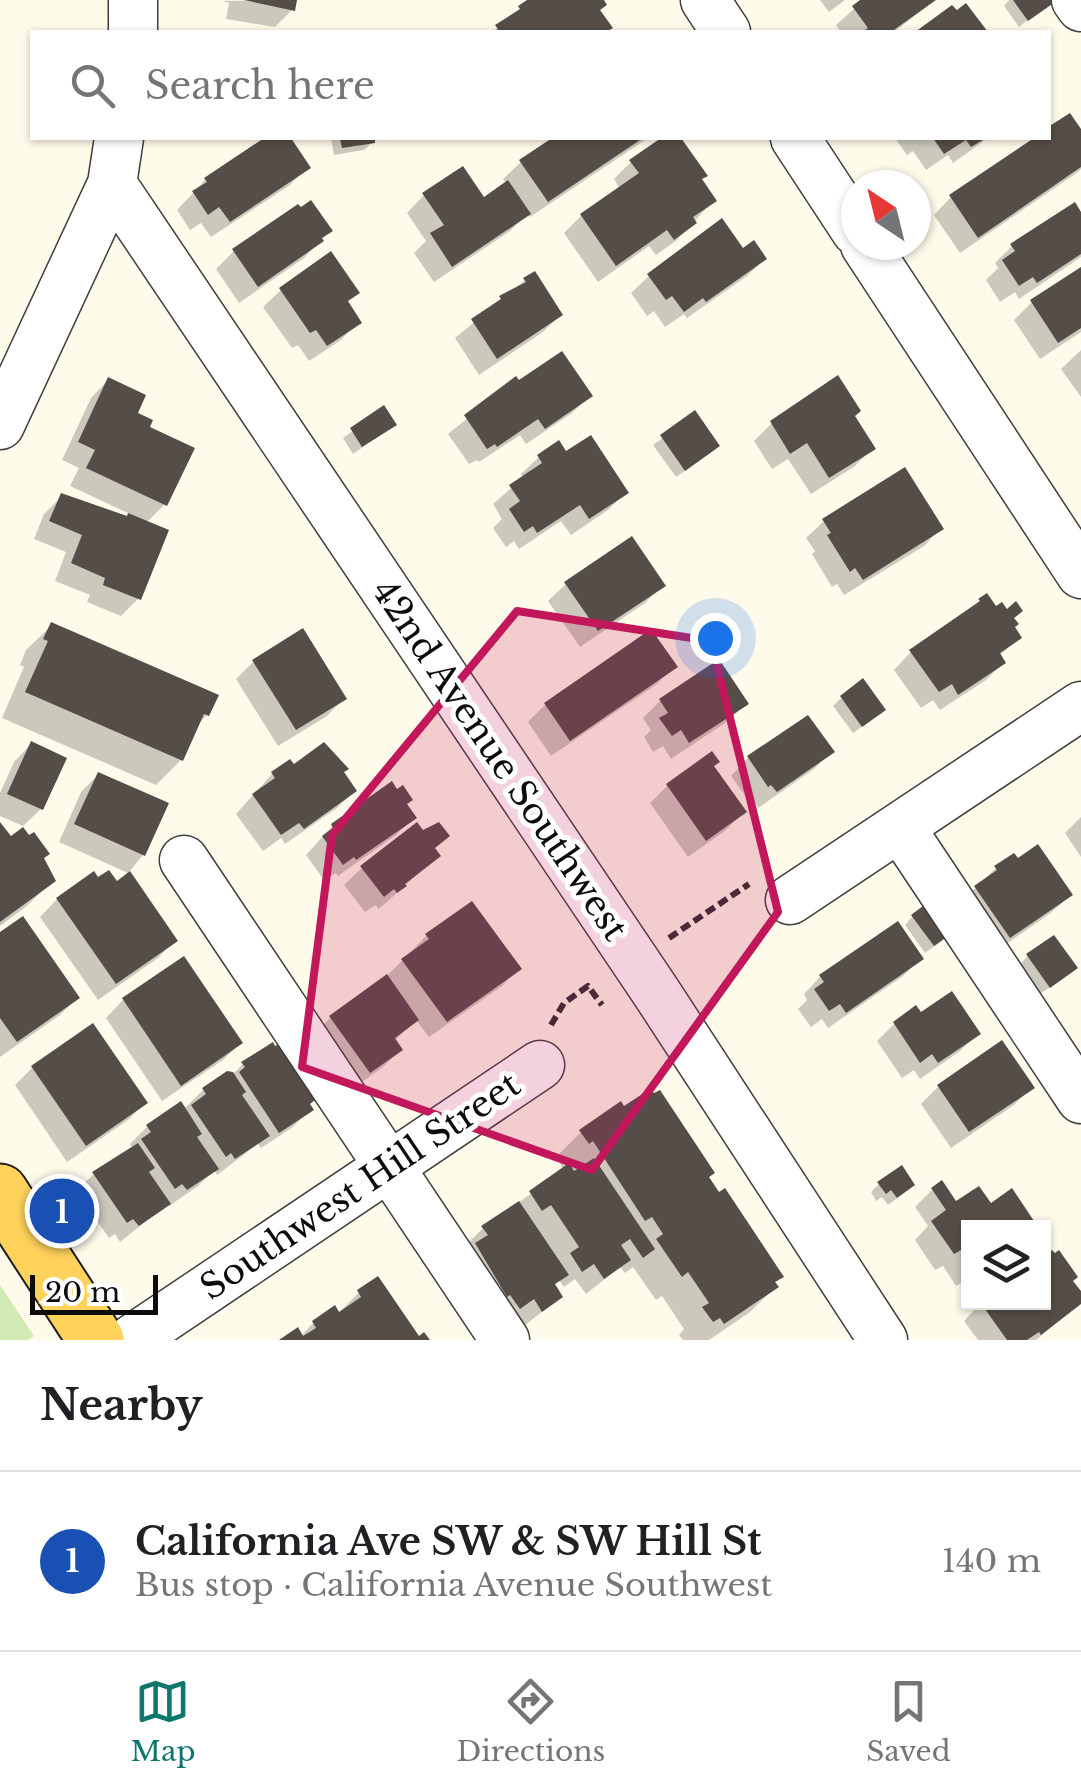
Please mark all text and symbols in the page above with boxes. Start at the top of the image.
search box [30,30,1051,140]
icon: search [65,58,120,113]
text: Search here [145,62,375,109]
north arrow [841,170,931,260]
street label: 42nd Avenue Southwest [364,571,637,948]
your location [690,613,741,664]
street label: Southwest Hill Street [192,1063,528,1309]
pin: 1 [30,1174,94,1248]
map controls [961,1220,1051,1310]
button: layers [961,1220,1051,1310]
scale bar [30,1270,158,1314]
text: 20 m [45,1275,120,1310]
text: Nearby [40,1379,203,1431]
text: California Ave SW & SW Hill St [135,1518,762,1565]
text: 1 [66,1541,79,1581]
text: 140 m [942,1541,1041,1581]
text: Bus stop · California Avenue Southwest [135,1565,772,1605]
tab: Map [130,1674,195,1769]
tab: Directions [456,1674,605,1769]
tab: Saved [866,1674,951,1769]

